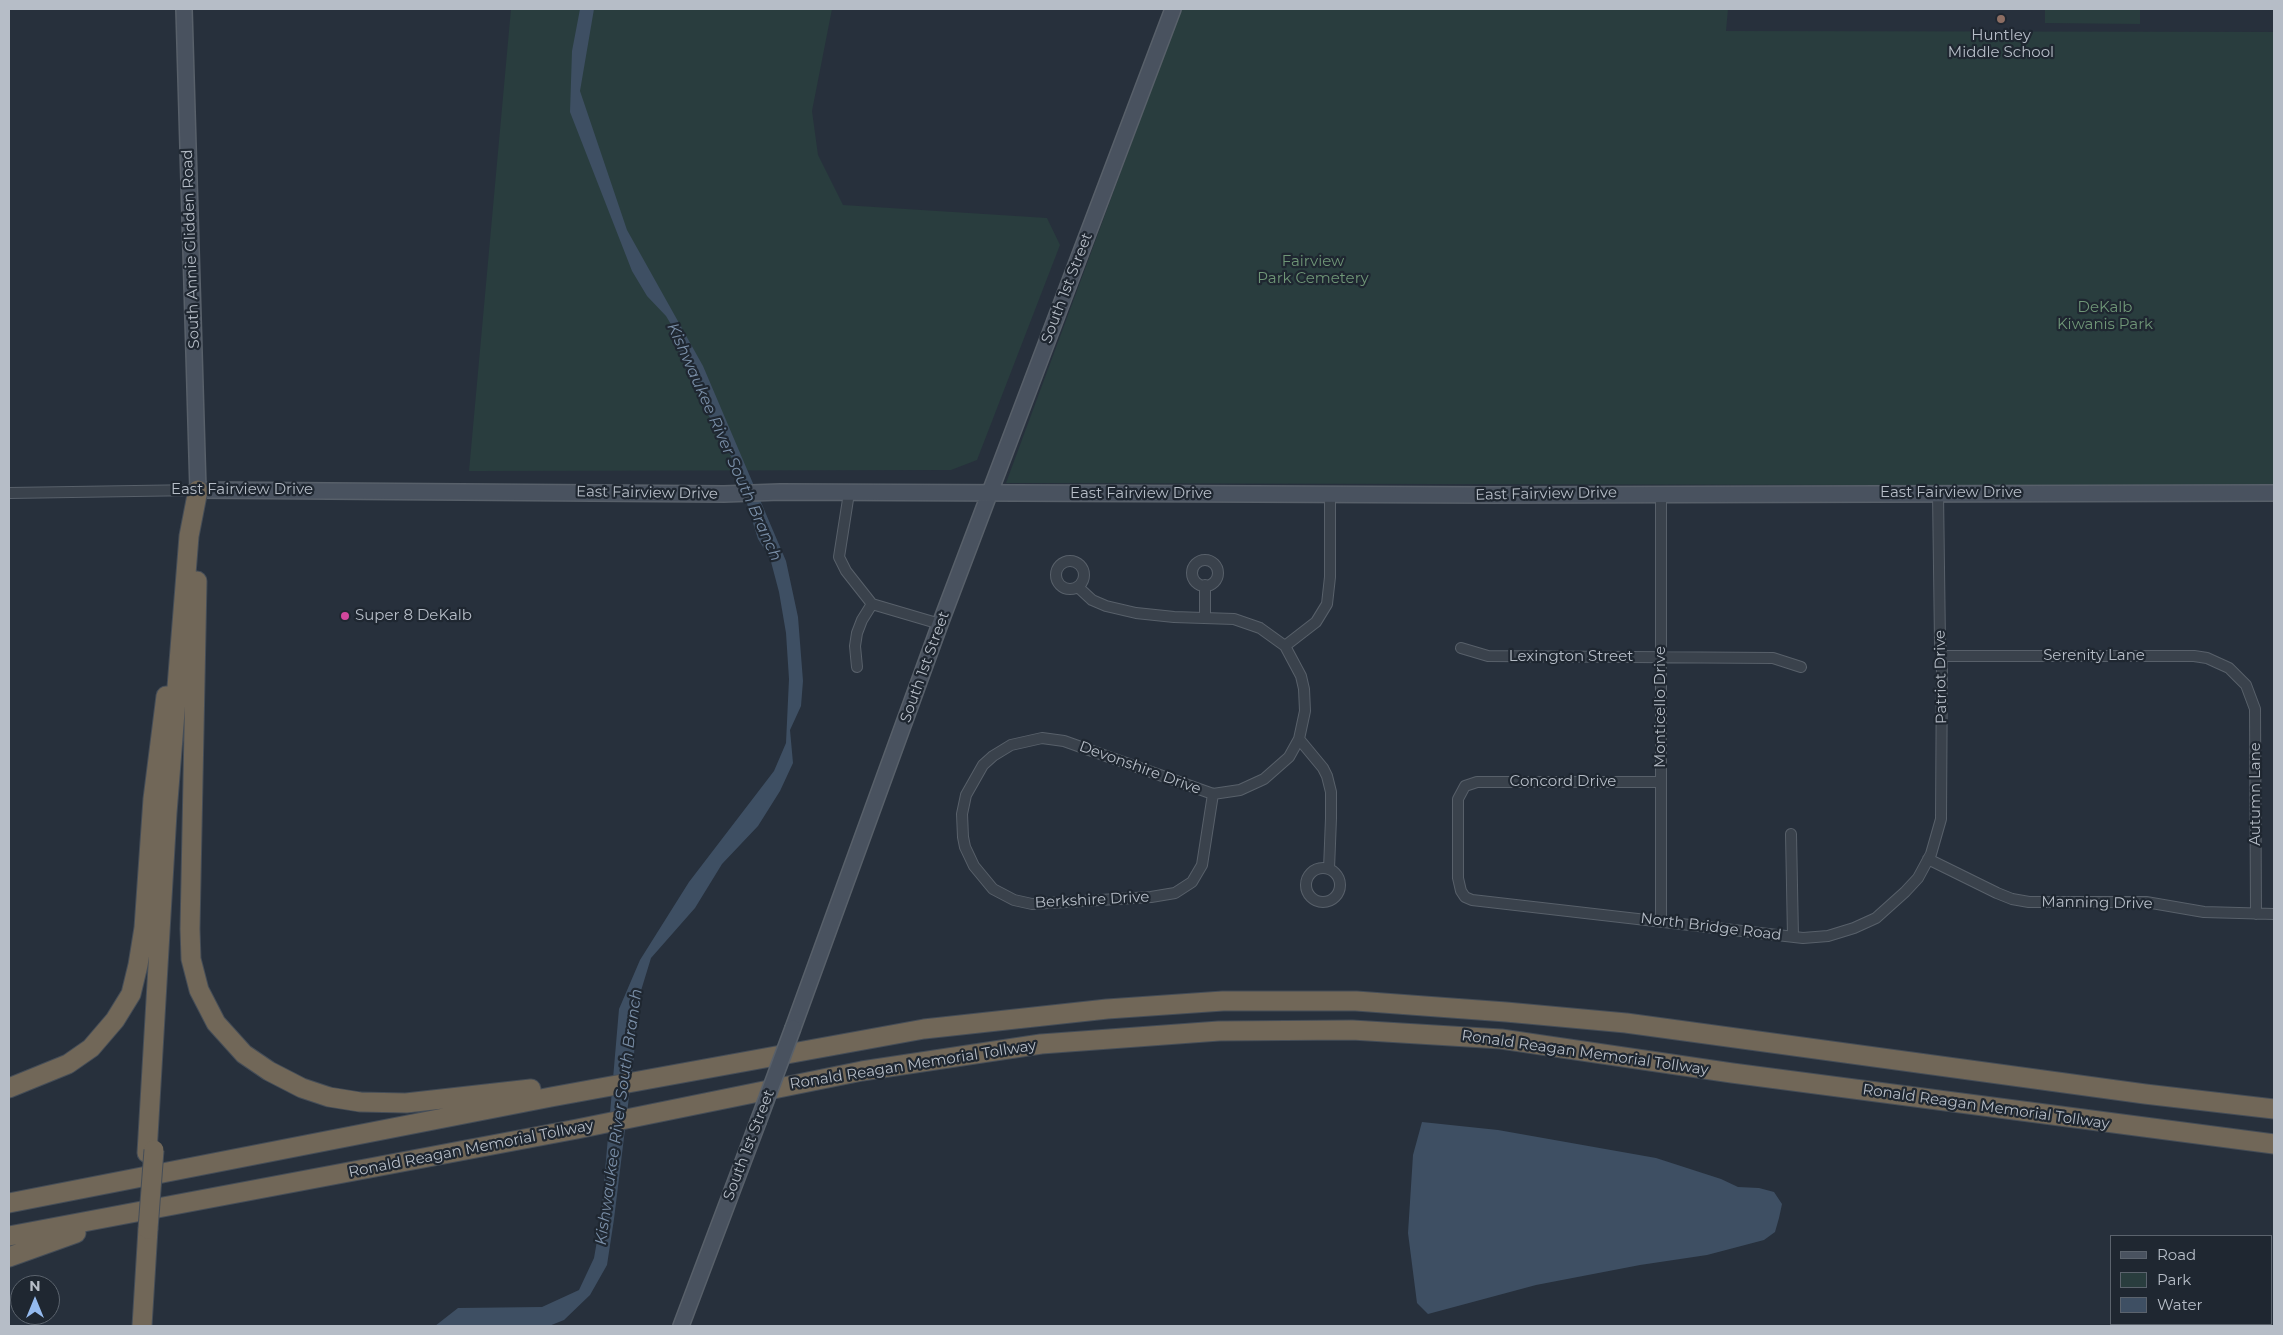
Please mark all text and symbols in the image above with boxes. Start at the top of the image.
marker: Huntley Middle School [1995,13,2007,25]
place label: Huntley Middle School [1948,27,2054,62]
street label: South Annie Glidden Road [179,149,203,349]
street label: South 1st Street [1038,230,1096,346]
park label: Fairview Park Cemetery [1257,253,1369,288]
park label: DeKalb Kiwanis Park [2057,299,2153,334]
water label: Kishwaukee River South Branch [663,320,785,564]
street label: East Fairview Drive [171,481,313,499]
street label: East Fairview Drive [576,483,718,503]
street label: East Fairview Drive [1475,484,1617,504]
street label: East Fairview Drive [1880,484,2022,502]
street label: East Fairview Drive [1070,485,1212,503]
place label: Super 8 DeKalb [355,607,472,625]
street label: South 1st Street [897,609,953,725]
marker: Super 8 DeKalb [339,610,351,622]
street label: Patriot Drive [1931,630,1951,724]
street label: Monticello Drive [1652,646,1670,768]
street label: Serenity Lane [2043,647,2145,665]
street label: Lexington Street [1509,648,1633,666]
street label: Devonshire Drive [1077,738,1203,798]
street label: Autumn Lane [2247,742,2265,846]
street label: Concord Drive [1510,773,1616,791]
street label: Berkshire Drive [1034,888,1150,912]
street label: Manning Drive [2041,893,2153,913]
street label: North Bridge Road [1639,909,1783,945]
water label: Kishwaukee River South Branch [591,988,647,1246]
street label: Ronald Reagan Memorial Tollway [1460,1027,1710,1079]
street label: Ronald Reagan Memorial Tollway [788,1037,1038,1093]
street label: Ronald Reagan Memorial Tollway [1861,1081,2111,1133]
street label: South 1st Street [720,1087,778,1203]
street label: Ronald Reagan Memorial Tollway [347,1116,595,1182]
legend [2110,1235,2273,1325]
text: Road [2157,1245,2196,1264]
text: Park [2157,1270,2191,1289]
north arrow [10,1275,60,1325]
text: N [29,1277,41,1295]
text: Water [2157,1295,2203,1314]

